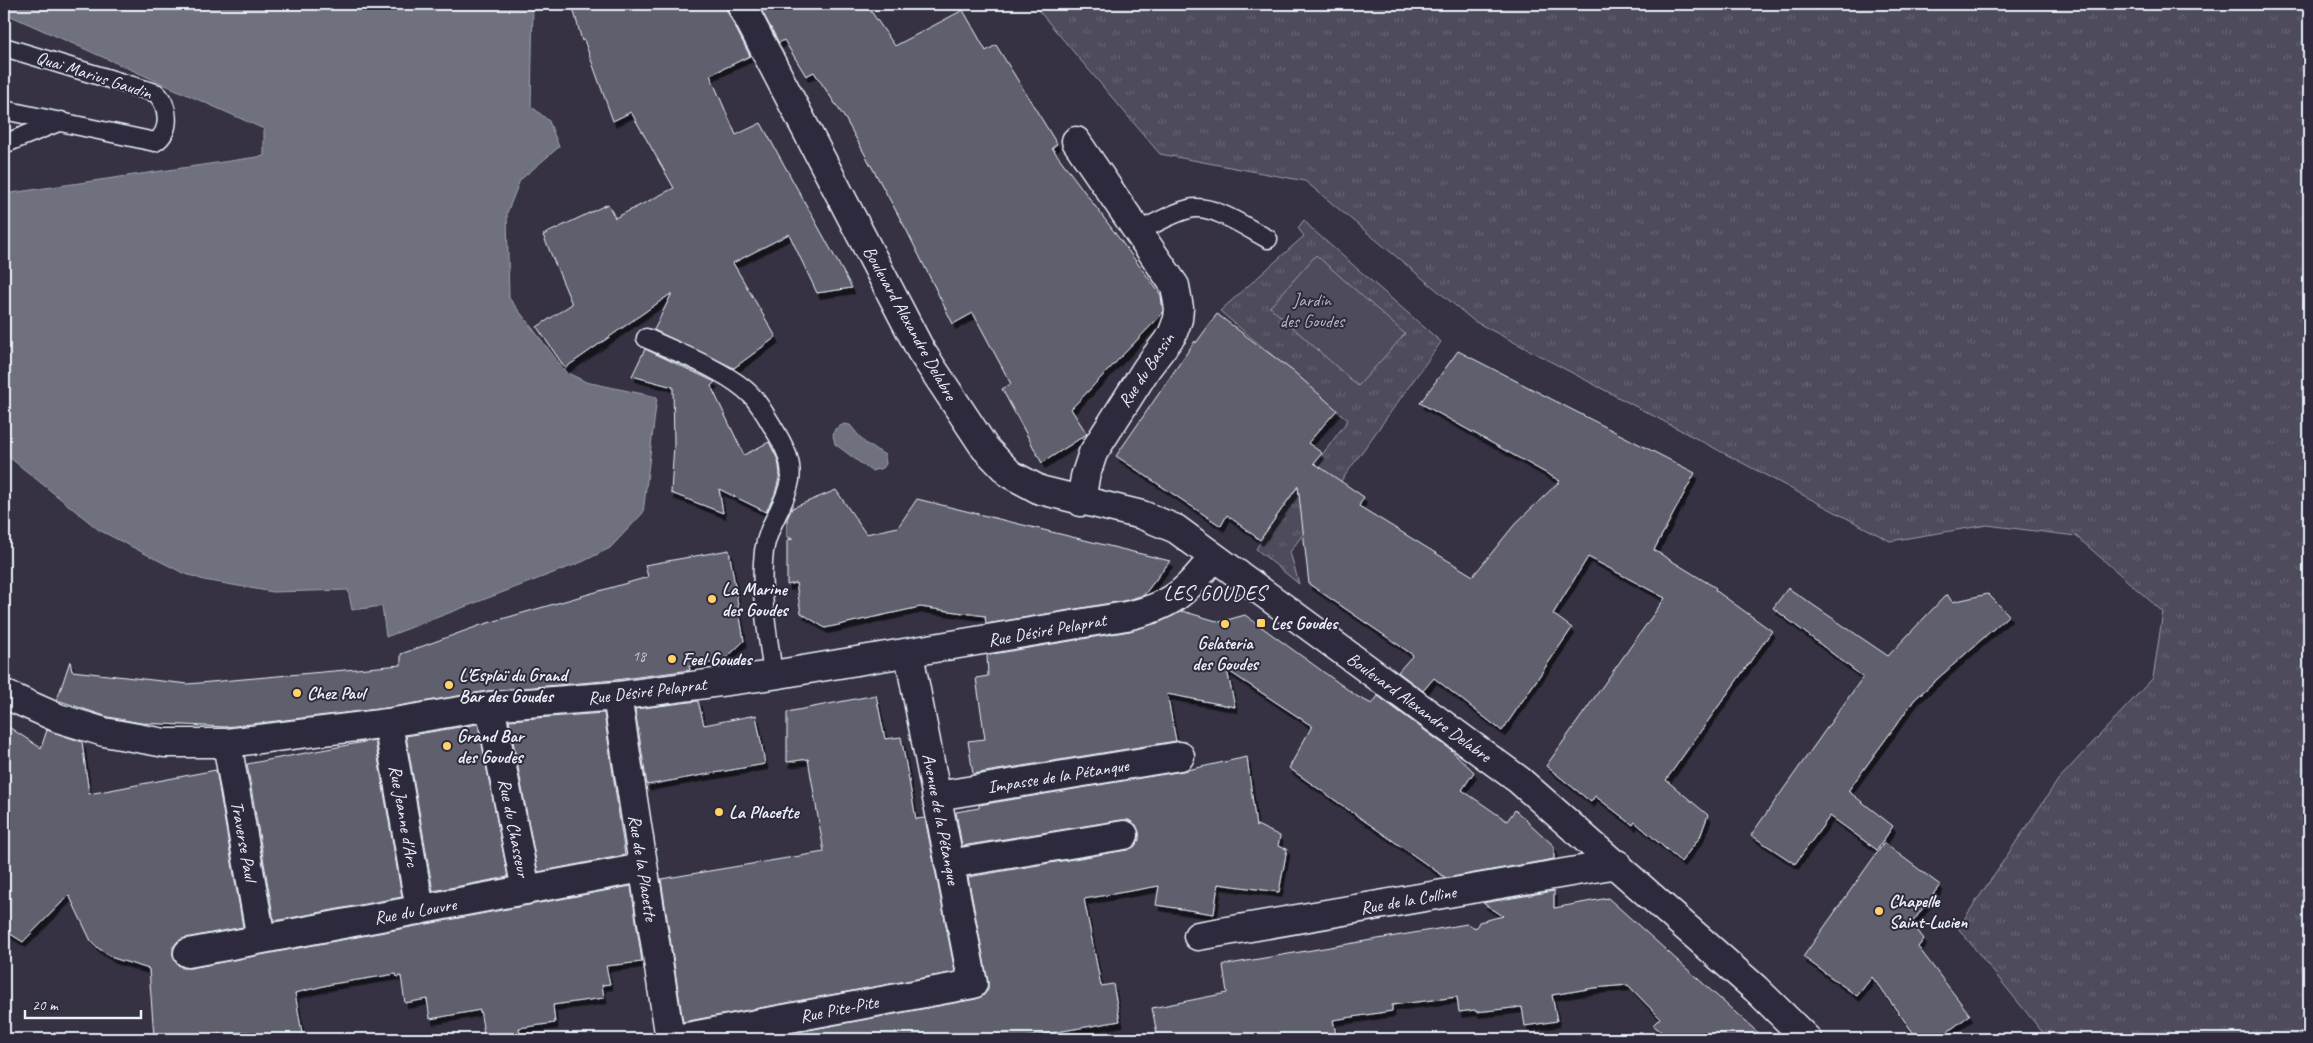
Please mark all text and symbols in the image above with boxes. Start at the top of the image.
street label: Quai Marius Gaudin [33,46,155,104]
street label: Boulevard Alexandre Delabre [858,242,962,405]
park label: Jardin des Goudes [1280,289,1346,332]
street label: Rue du Bassin [1113,328,1179,411]
place label: La Marine des Goudes [722,578,789,621]
district label: LES GOUDES [1164,581,1270,606]
marker: La Marine des Goudes [706,593,718,605]
street label: Rue Désiré Pelaprat [986,608,1110,651]
place label: Les Goudes [1271,612,1339,634]
marker: Les Goudes [1255,617,1267,629]
marker: Gelateria des Goudes [1219,618,1231,630]
place label: Gelateria des Goudes [1192,632,1259,675]
house number: 18 [632,647,647,666]
street label: Boulevard Alexandre Delabre [1342,647,1496,767]
place label: Feel Goudes [682,648,753,670]
marker: Feel Goudes [666,653,678,665]
place label: L'Esplaï du Grand Bar des Goudes [459,664,570,707]
street label: Rue Désiré Pelaprat [586,673,710,709]
marker: L'Esplaï du Grand Bar des Goudes [443,679,455,691]
place label: Chez Paul [307,682,369,704]
marker: Chez Paul [291,687,303,699]
place label: Grand Bar des Goudes [457,725,526,768]
marker: Grand Bar des Goudes [441,740,453,752]
street label: Avenue de la Pétanque [918,752,965,888]
street label: Impasse de la Pétanque [986,754,1131,798]
street label: Rue Jeanne d'Arc [384,764,424,869]
street label: Rue du Chasseur [494,777,535,881]
street label: Traverse Paul [226,799,262,886]
place label: La Placette [729,801,801,823]
marker: La Placette [713,806,725,818]
street label: Rue de la Placette [624,813,662,924]
street label: Rue de la Colline [1358,881,1459,919]
place label: Chapelle Saint-Lucien [1889,890,1968,933]
street label: Rue du Louvre [372,893,459,929]
marker: Chapelle Saint-Lucien [1873,905,1885,917]
scale bar [25,988,141,1020]
street label: Rue Pite-Pite [798,990,881,1027]
text: 20 m [32,996,59,1015]

